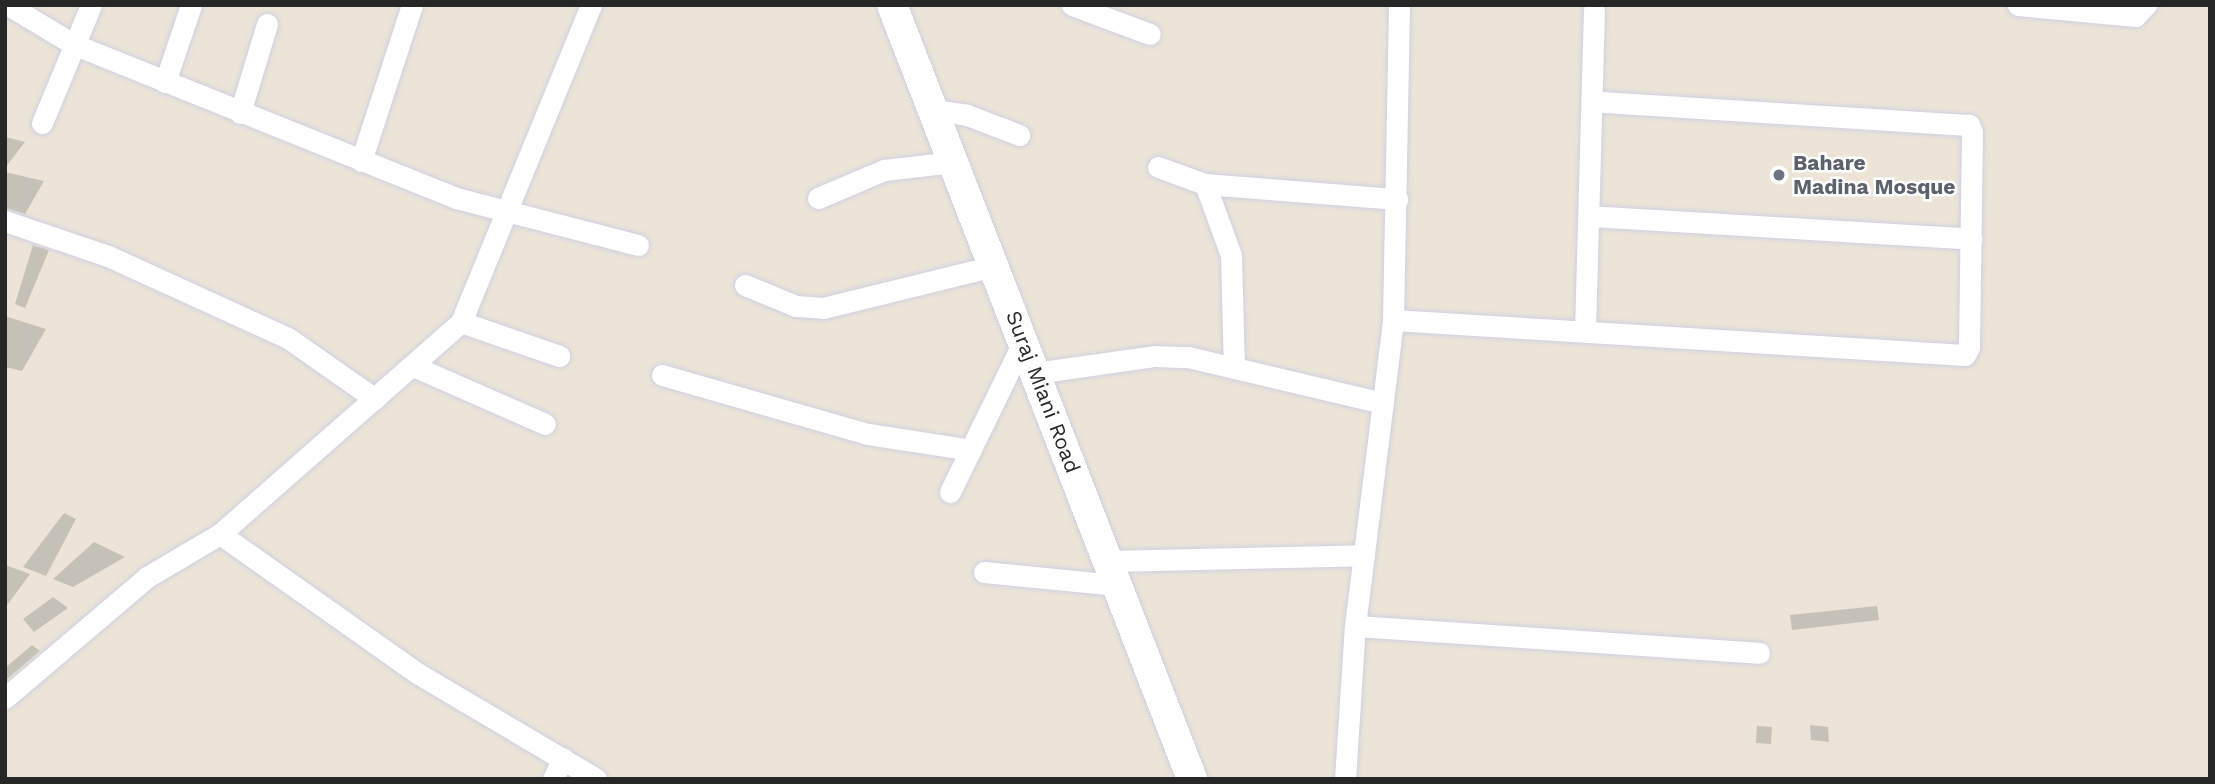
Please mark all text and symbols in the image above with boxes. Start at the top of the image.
place label: Bahare Madina Mosque [1793,150,1956,200]
marker: Bahare Madina Mosque [1771,167,1787,183]
street label: Suraj Miani Road [1000,307,1086,477]

